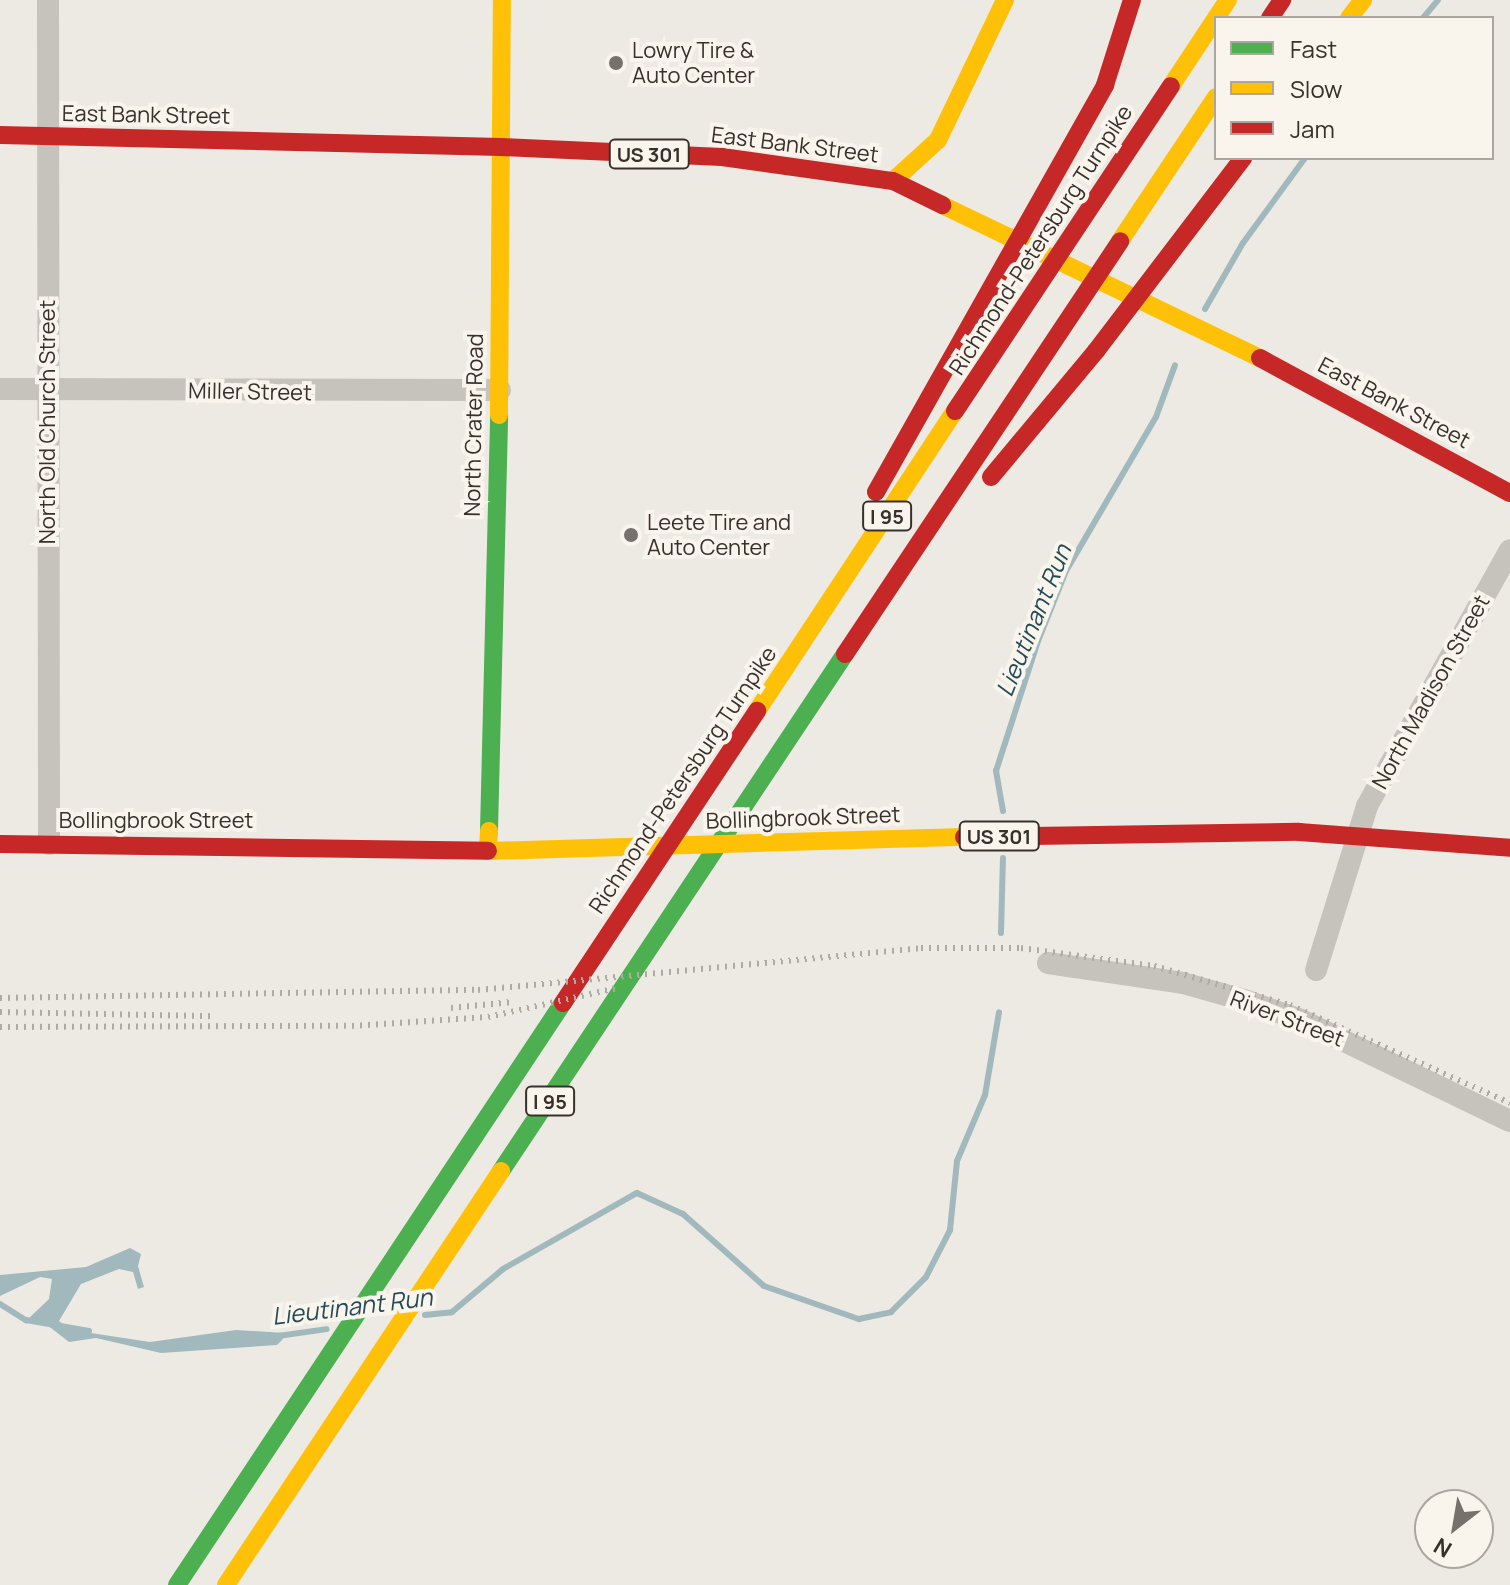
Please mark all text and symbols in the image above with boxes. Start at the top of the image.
legend [1214,16,1494,160]
text: Fast [1290,32,1337,65]
place label: Lowry Tire & Auto Center [632,37,755,88]
marker: Lowry Tire & Auto Center [607,54,625,72]
text: Slow [1290,72,1343,105]
street label: East Bank Street [62,100,230,130]
street label: Richmond-Petersburg Turnpike [944,100,1138,380]
text: Jam [1290,112,1335,145]
street label: East Bank Street [710,122,880,168]
road number: US 301 [607,138,691,170]
street label: North Old Church Street [35,300,61,544]
street label: North Crater Road [459,333,489,517]
street label: East Bank Street [1314,352,1474,454]
street label: Miller Street [188,378,312,406]
road number: I 95 [861,500,913,532]
place label: Leete Tire and Auto Center [647,509,791,560]
marker: Leete Tire and Auto Center [622,526,640,544]
water label: Lieutinant Run [989,540,1077,700]
street label: North Madison Street [1367,590,1495,794]
street label: Richmond-Petersburg Turnpike [584,642,782,918]
street label: Bollingbrook Street [705,801,901,835]
street label: Bollingbrook Street [59,808,253,834]
road number: US 301 [957,820,1041,852]
street label: River Street [1226,985,1348,1053]
road number: I 95 [524,1085,576,1117]
water label: Lieutinant Run [270,1282,434,1330]
north arrow [1414,1489,1494,1569]
text: N [1428,1531,1457,1565]

